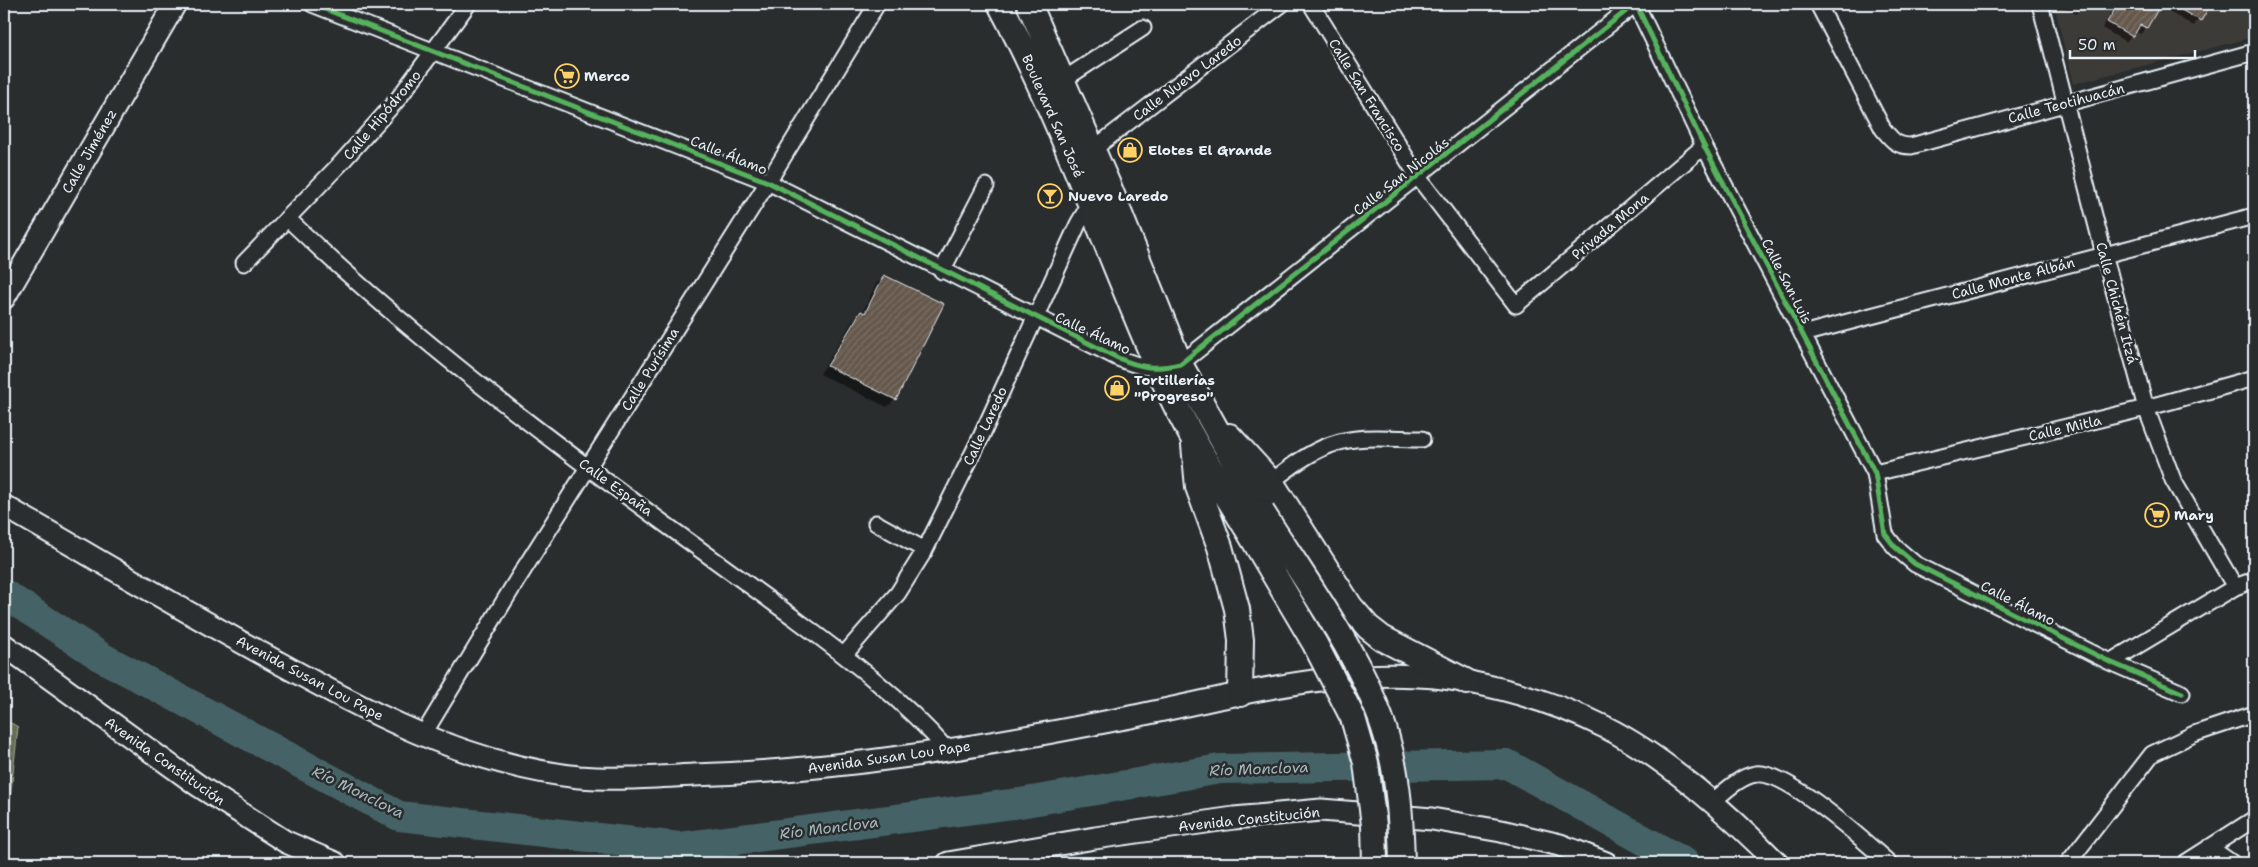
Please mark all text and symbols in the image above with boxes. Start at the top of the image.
scale bar [2070,28,2196,60]
street label: Calle Nuevo Laredo [1129,31,1245,125]
street label: Calle San Francisco [1325,35,1409,155]
text: 50 m [2078,35,2116,55]
street label: Boulevard San José [1018,52,1088,180]
supermarket icon: Merco [554,63,580,89]
street label: Calle Hipódromo [339,66,425,164]
place label: Merco [584,67,630,85]
street label: Calle Teotihuacán [2006,79,2127,127]
street label: Calle Jiménez [58,106,120,196]
street label: Calle Álamo [688,131,770,179]
street label: Calle San Nicolás [1349,133,1453,219]
shop icon: Elotes El Grande [1117,137,1143,163]
place label: Elotes El Grande [1148,141,1272,159]
bar icon: Nuevo Laredo [1037,183,1063,209]
place label: Nuevo Laredo [1068,187,1168,205]
street label: Privada Mona [1568,188,1652,263]
street label: Calle San Luis [1758,235,1816,327]
street label: Calle Chichén Itzá [2092,240,2142,366]
street label: Calle Monte Albán [1950,253,2077,303]
street label: Calle Álamo [1052,308,1134,358]
street label: Calle Purísima [617,324,683,414]
place label: Tortillerías "Progreso" [1134,371,1215,405]
shop icon: Tortillerías "Progreso" [1104,375,1130,401]
street label: Calle Laredo [959,384,1011,468]
street label: Calle Mitla [2027,411,2103,445]
street label: Calle España [575,454,657,520]
supermarket icon: Mary [2144,502,2170,528]
place label: Mary [2174,506,2214,524]
street label: Calle Álamo [1978,576,2058,630]
street label: Avenida Susan Lou Pape [233,631,387,725]
street label: Avenida Constitución [102,713,229,809]
street label: Avenida Susan Lou Pape [806,737,972,777]
water label: Río Monclova [1209,757,1309,781]
water label: Río Monclova [309,761,407,823]
street label: Avenida Constitución [1177,803,1321,835]
water label: Río Monclova [778,812,880,844]

